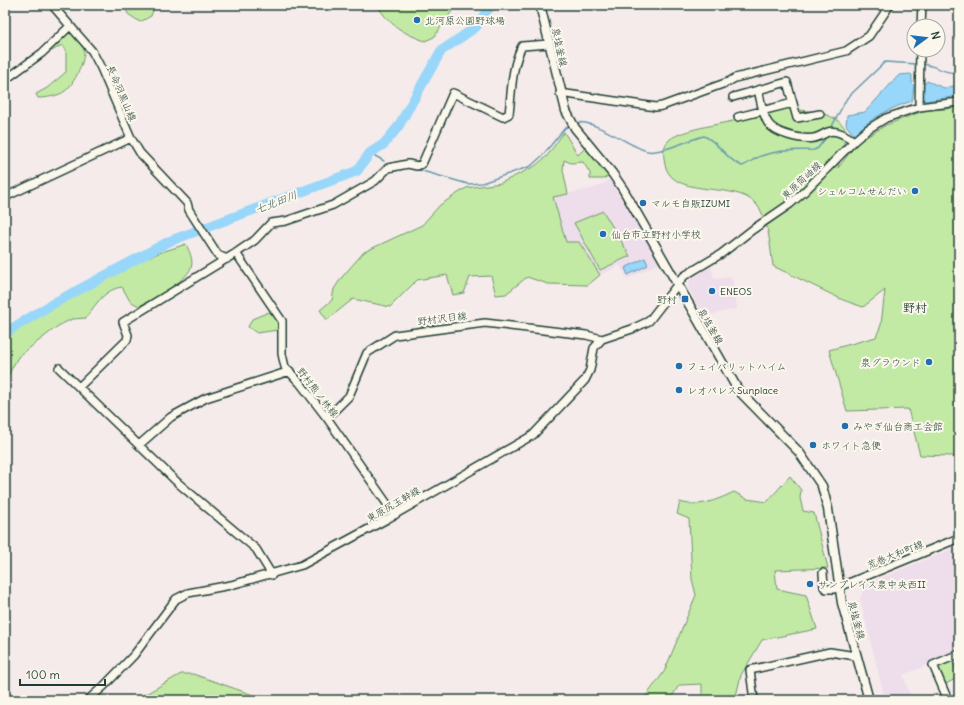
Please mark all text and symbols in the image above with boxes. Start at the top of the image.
place label: 北河原公園野球場 [425,14,505,27]
marker: 北河原公園野球場 [412,15,422,25]
north arrow [906,18,946,58]
street label: 泉塩釜線 [549,26,570,68]
text: N [928,30,943,41]
street label: 長命羽黒山線 [104,63,139,123]
street label: 東原筒岫線 [779,159,824,202]
place label: シェルコムせんだい [817,185,907,198]
marker: シェルコムせんだい [910,186,920,196]
water label: 七北田川 [253,188,299,216]
place label: マルモ自販IZUMI [651,197,730,210]
marker: マルモ自販IZUMI [638,198,648,208]
place label: 仙台市立野村小学校 [611,228,701,241]
marker: 仙台市立野村小学校 [598,229,608,239]
place label: ENEOS [720,285,752,298]
marker: ENEOS [707,286,717,296]
place label: 野村 [657,293,677,306]
marker: 野村 [680,294,690,304]
district label: 野村 [903,300,927,315]
street label: 泉塩釜線 [695,306,726,347]
street label: 野村沢目線 [416,309,468,328]
place label: 泉グラウンド [861,356,921,369]
marker: 泉グラウンド [924,357,934,367]
place label: フェイバリットハイム [687,360,786,373]
marker: フェイバリットハイム [674,361,684,371]
street label: 野村熊ノ林線 [294,365,341,420]
place label: レオパレスSunplace [687,384,778,397]
marker: レオパレスSunplace [674,385,684,395]
place label: みやぎ仙台商工会館 [853,420,943,433]
marker: みやぎ仙台商工会館 [840,421,850,431]
place label: ホワイト急便 [821,439,882,452]
marker: ホワイト急便 [808,440,818,450]
street label: 東原尻玉幹線 [364,484,422,525]
street label: 荒巻大和町線 [865,537,925,572]
place label: サンプレイス泉中央西II [818,578,926,591]
marker: サンプレイス泉中央西II [805,579,815,589]
street label: 泉塩釜線 [845,599,868,641]
scale bar [20,661,105,687]
text: 100 m [26,667,60,682]

